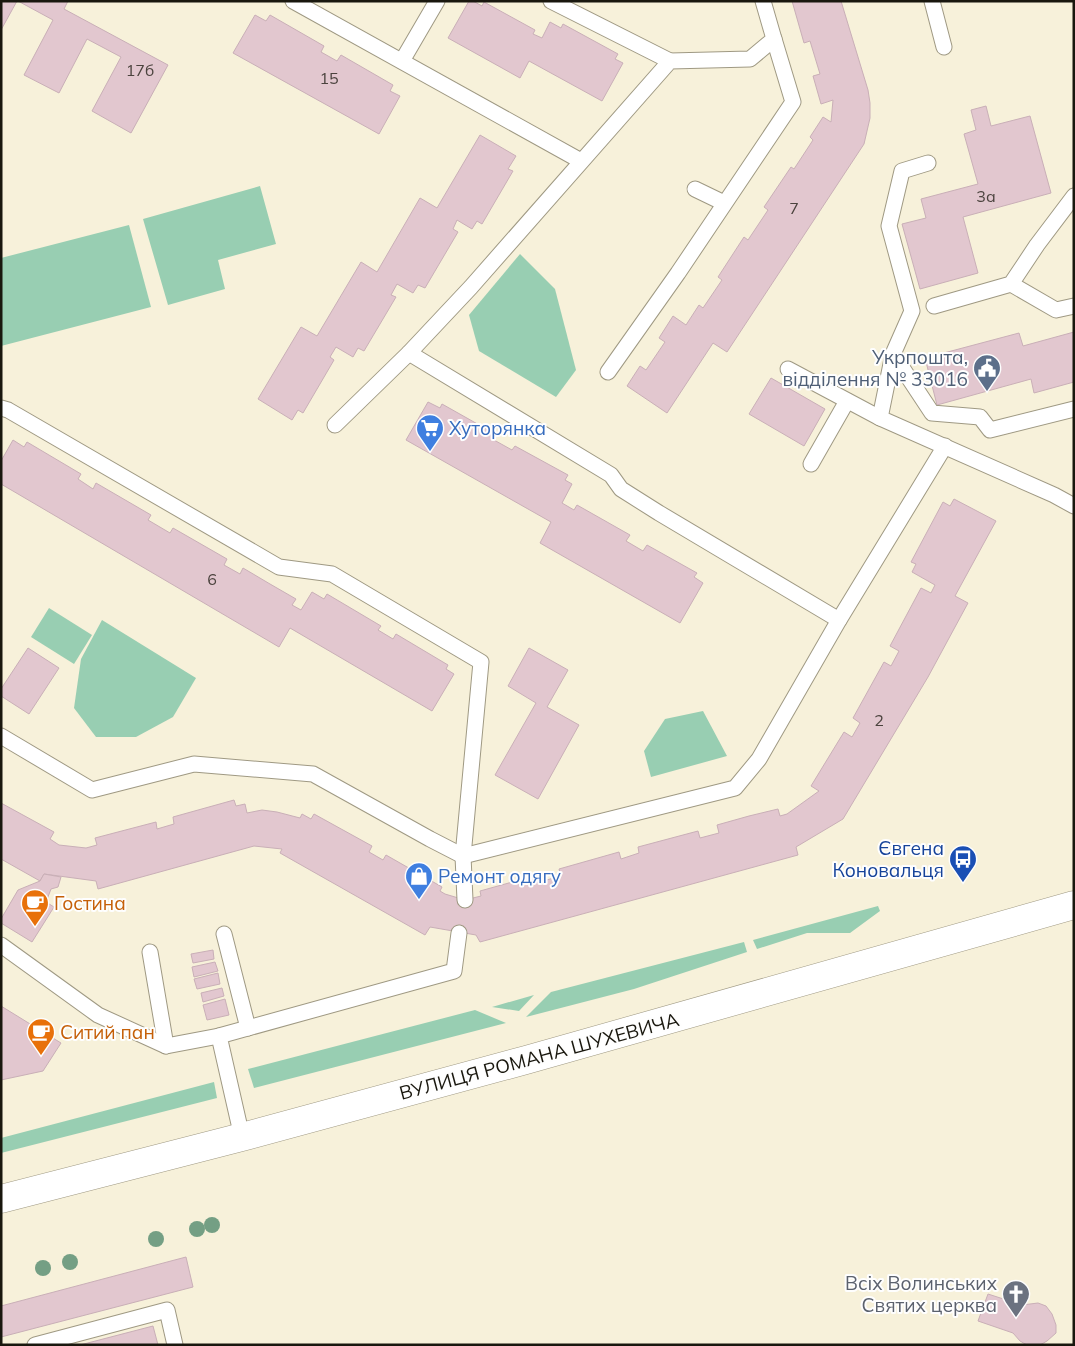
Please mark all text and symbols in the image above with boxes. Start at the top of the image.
house number: 17б [126,60,154,80]
house number: 15 [319,68,339,88]
house number: 3а [976,186,996,206]
house number: 7 [789,198,799,218]
place label: Укрпошта, відділення № 33016 [782,345,968,391]
public building icon: Укрпошта, відділення № 33016 [972,353,1002,392]
supermarket icon: Хуторянка [415,413,445,452]
place label: Хуторянка [449,416,546,440]
house number: 6 [207,569,217,589]
house number: 2 [874,710,884,730]
place label: Євгена Коновальця [832,836,944,882]
bus stop icon: Євгена Коновальця [948,844,978,883]
shop icon: Ремонт одягу [404,861,434,900]
place label: Ремонт одягу [438,864,561,888]
cafe icon: Гостина [20,888,50,927]
place label: Гостина [54,891,126,915]
street label: ВУЛИЦЯ РОМАНА ШУХЕВИЧА [397,1007,681,1105]
cafe icon: Ситий пан [26,1017,56,1056]
place label: Ситий пан [60,1020,155,1044]
place label: Всіх Волинських Святих церква [845,1271,998,1317]
church icon: Всіх Волинських Святих церква [1001,1279,1031,1318]

